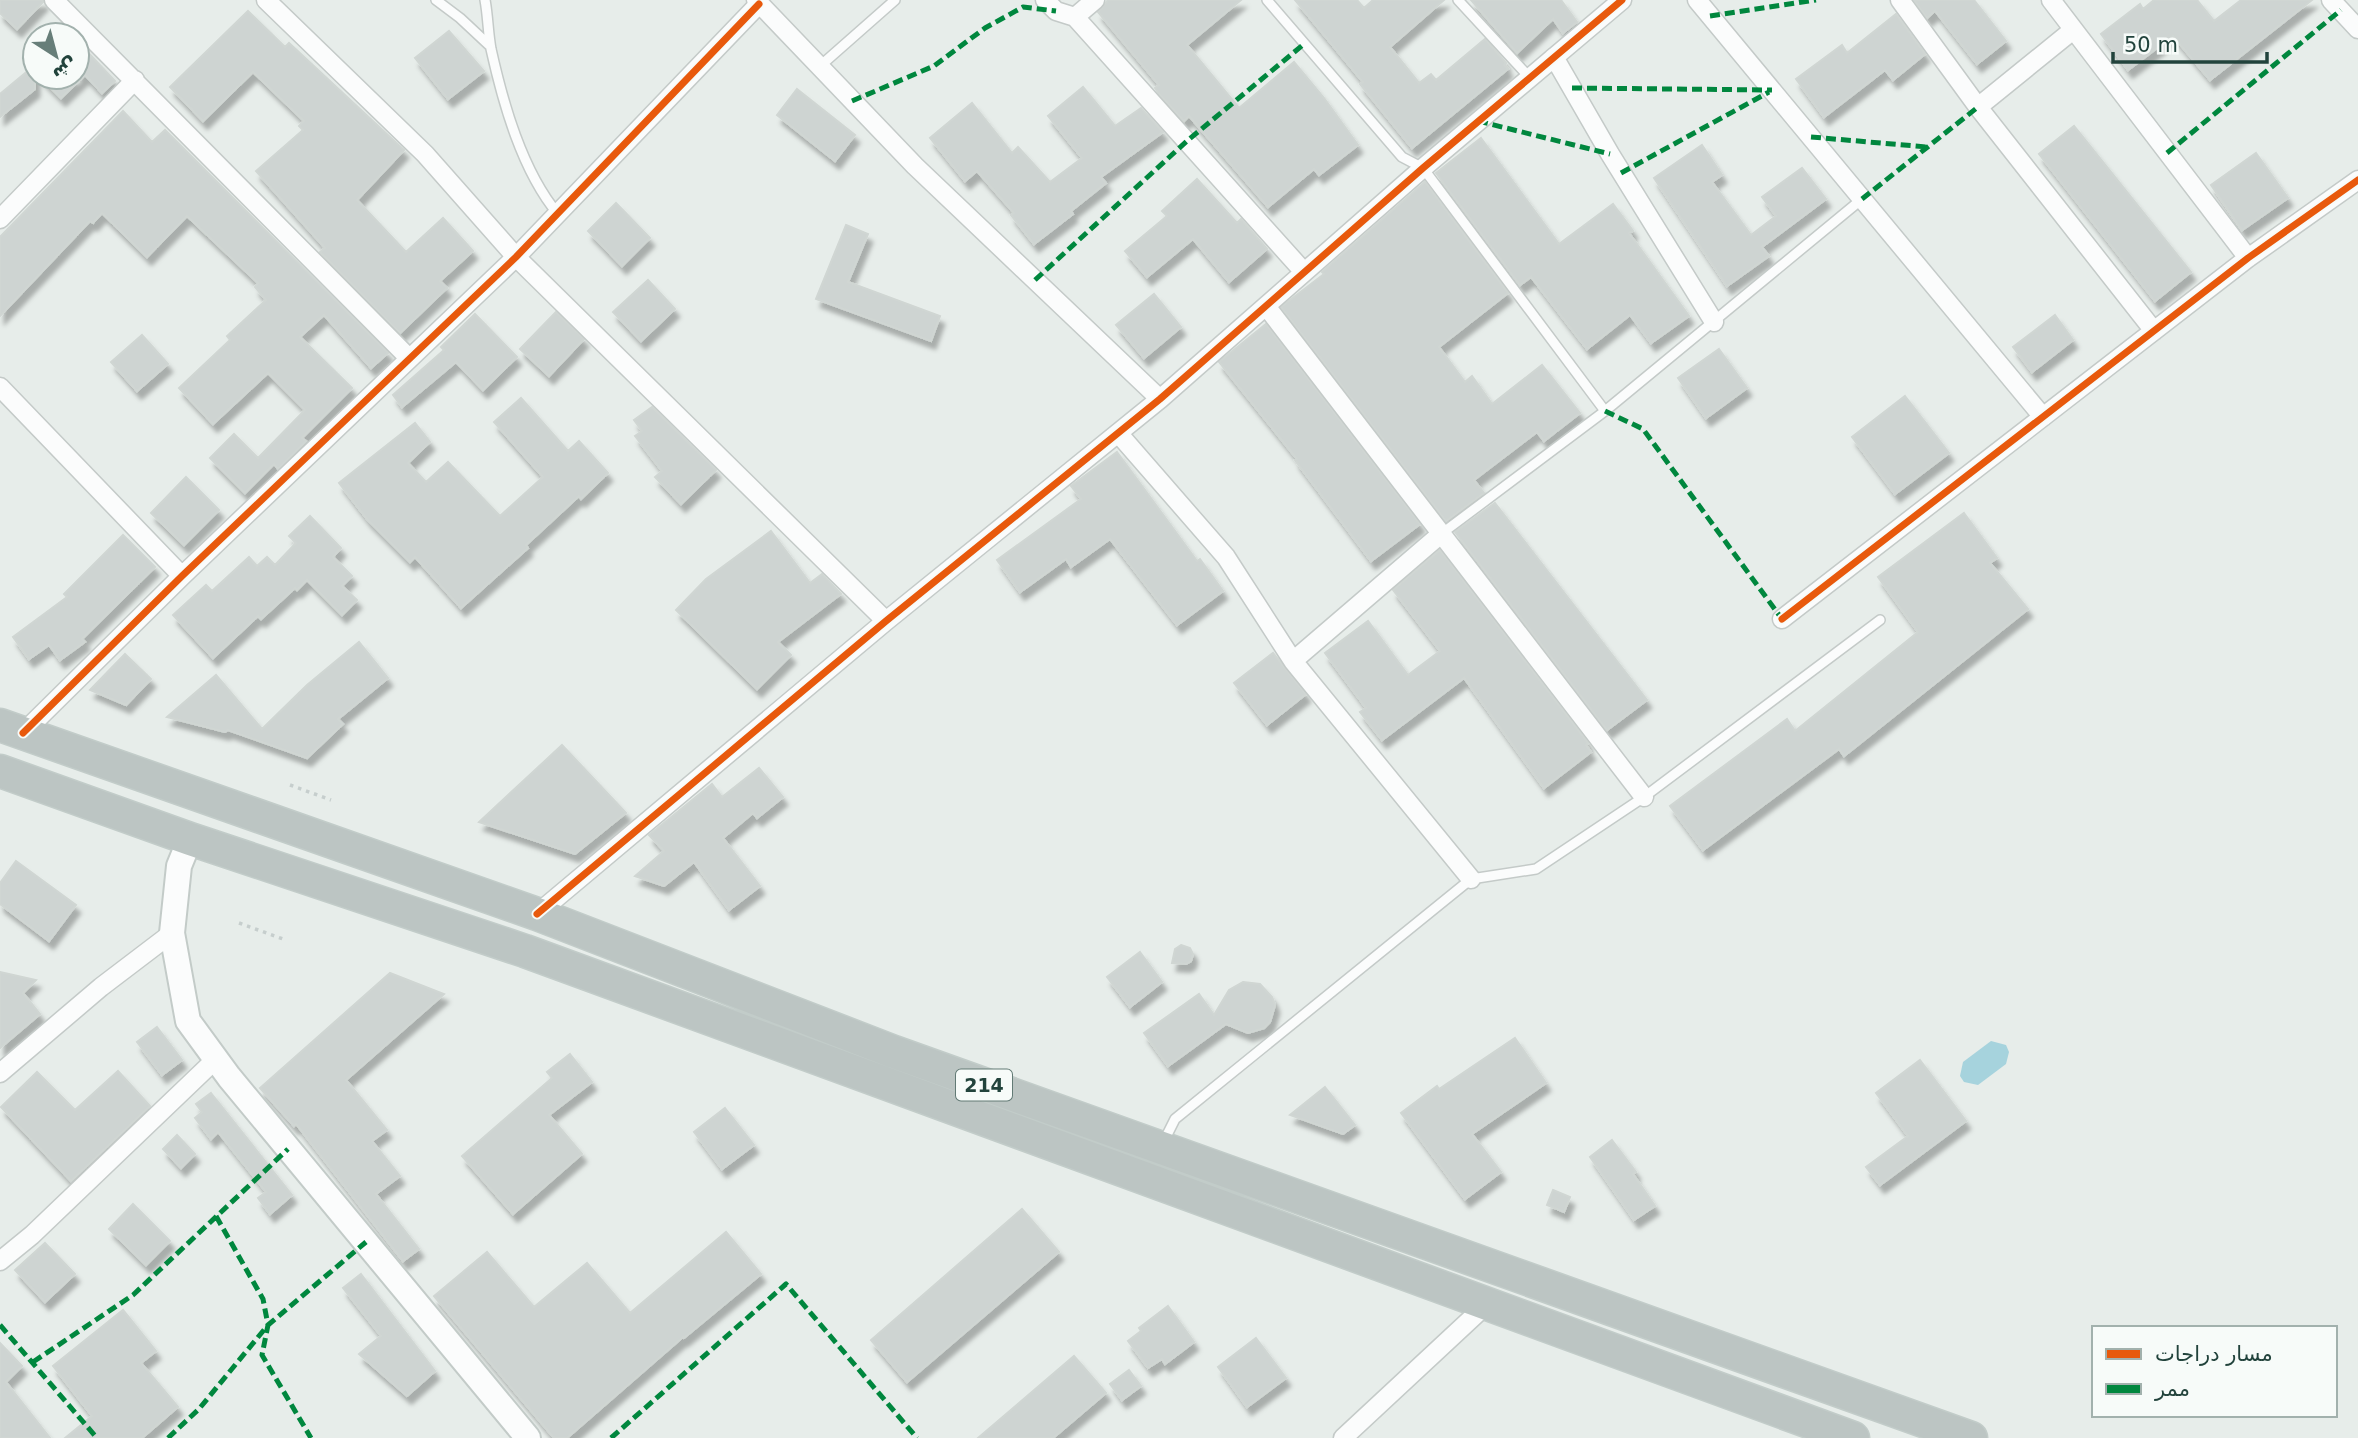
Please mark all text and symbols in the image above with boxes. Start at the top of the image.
north arrow [21,21,91,91]
scale bar [2113,21,2267,65]
text: 50 m [2124,33,2178,57]
text: ش [48,52,83,86]
road number: 214 [956,1070,1012,1100]
legend [2092,1326,2337,1417]
text: مسار دراجات [2155,1342,2273,1366]
text: ممر [2154,1377,2190,1401]

